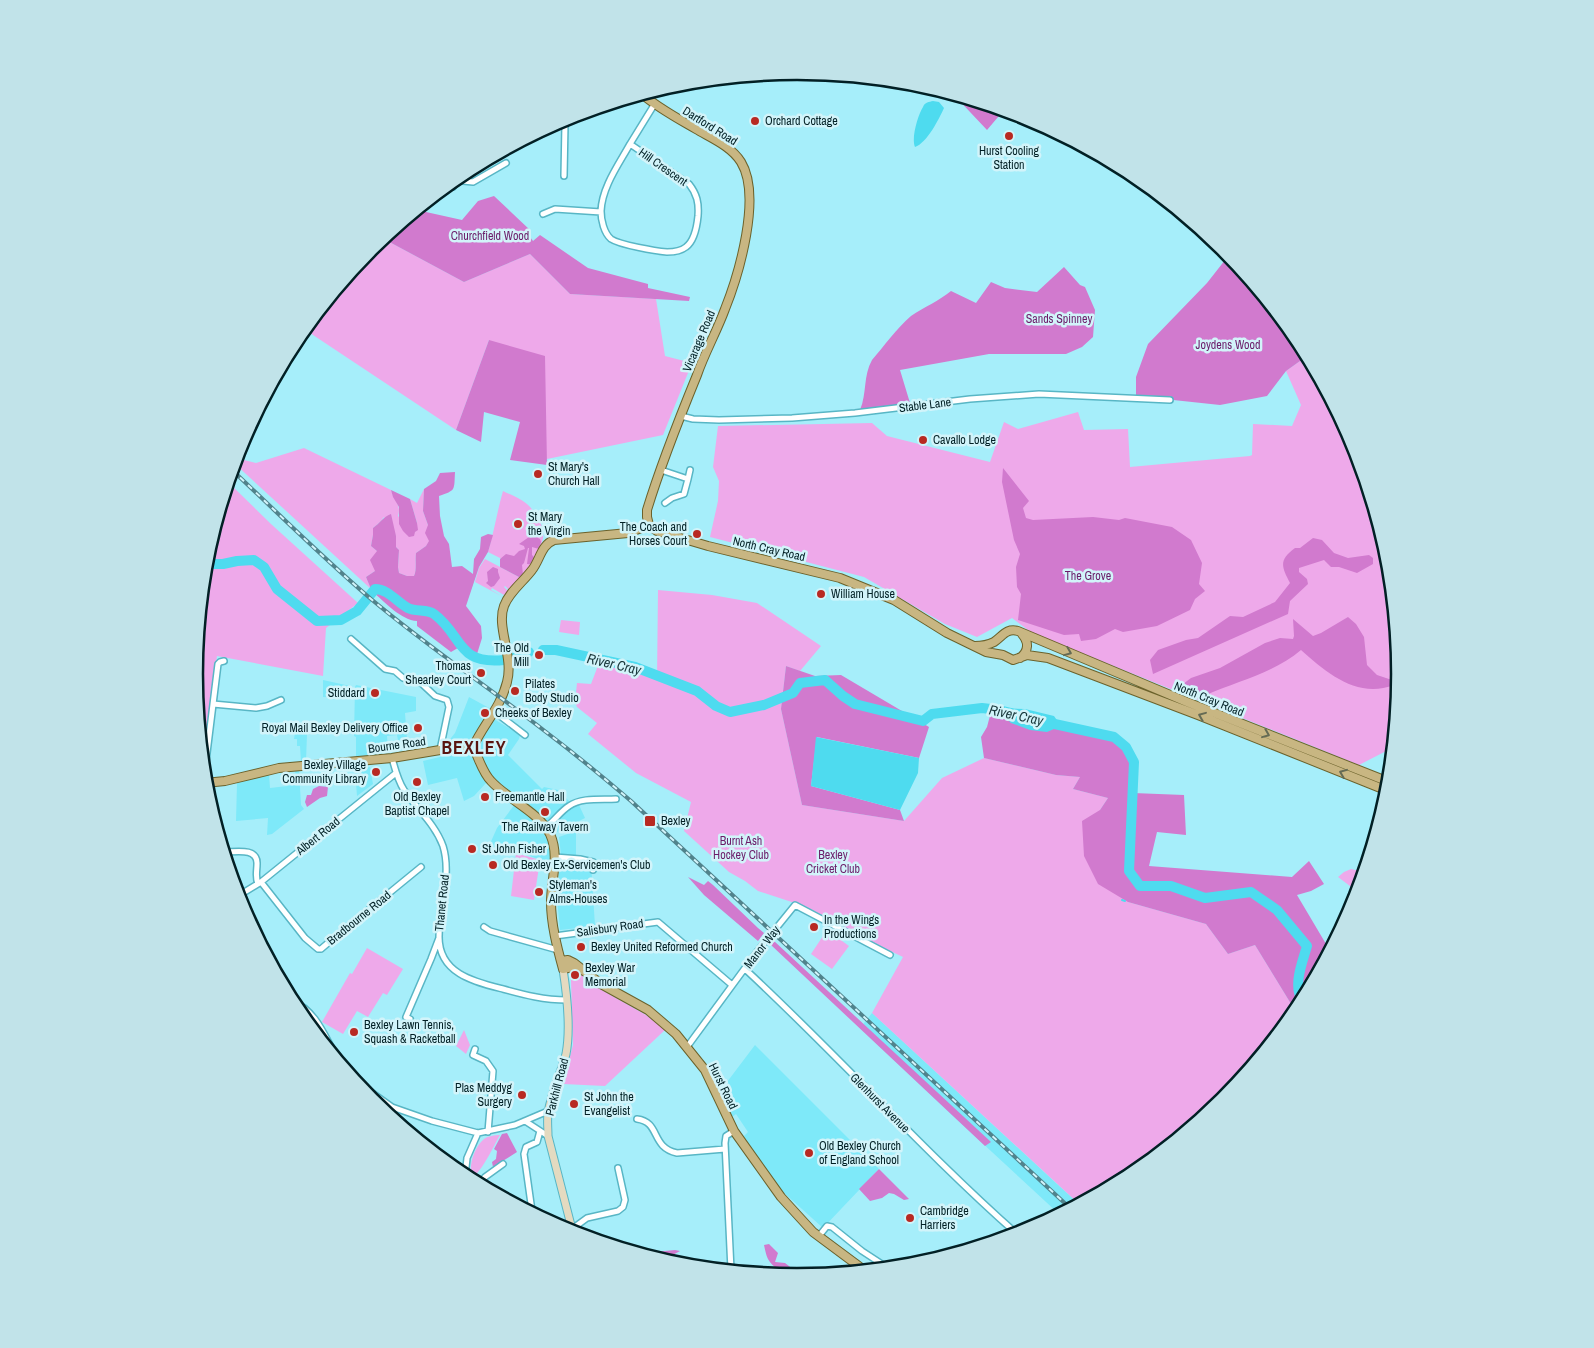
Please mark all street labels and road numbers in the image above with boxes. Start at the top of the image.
street label: Dartford Road [680,103,740,149]
street label: Hill Crescent [635,144,691,190]
street label: Vicarage Road [679,308,719,374]
street label: Stable Lane [898,394,952,416]
street label: North Cray Road [731,533,807,565]
street label: North Cray Road [1172,678,1246,720]
street label: Bourne Road [367,733,427,757]
street label: Albert Road [292,813,343,859]
street label: Thanet Road [431,874,453,932]
street label: Bradbourne Road [324,887,394,949]
street label: Salisbury Road [576,915,644,941]
street label: Manor Way [740,922,784,972]
street label: Parkhill Road [542,1056,572,1118]
street label: Hurst Road [705,1060,741,1112]
street label: Glenhurst Avenue [847,1070,913,1136]

